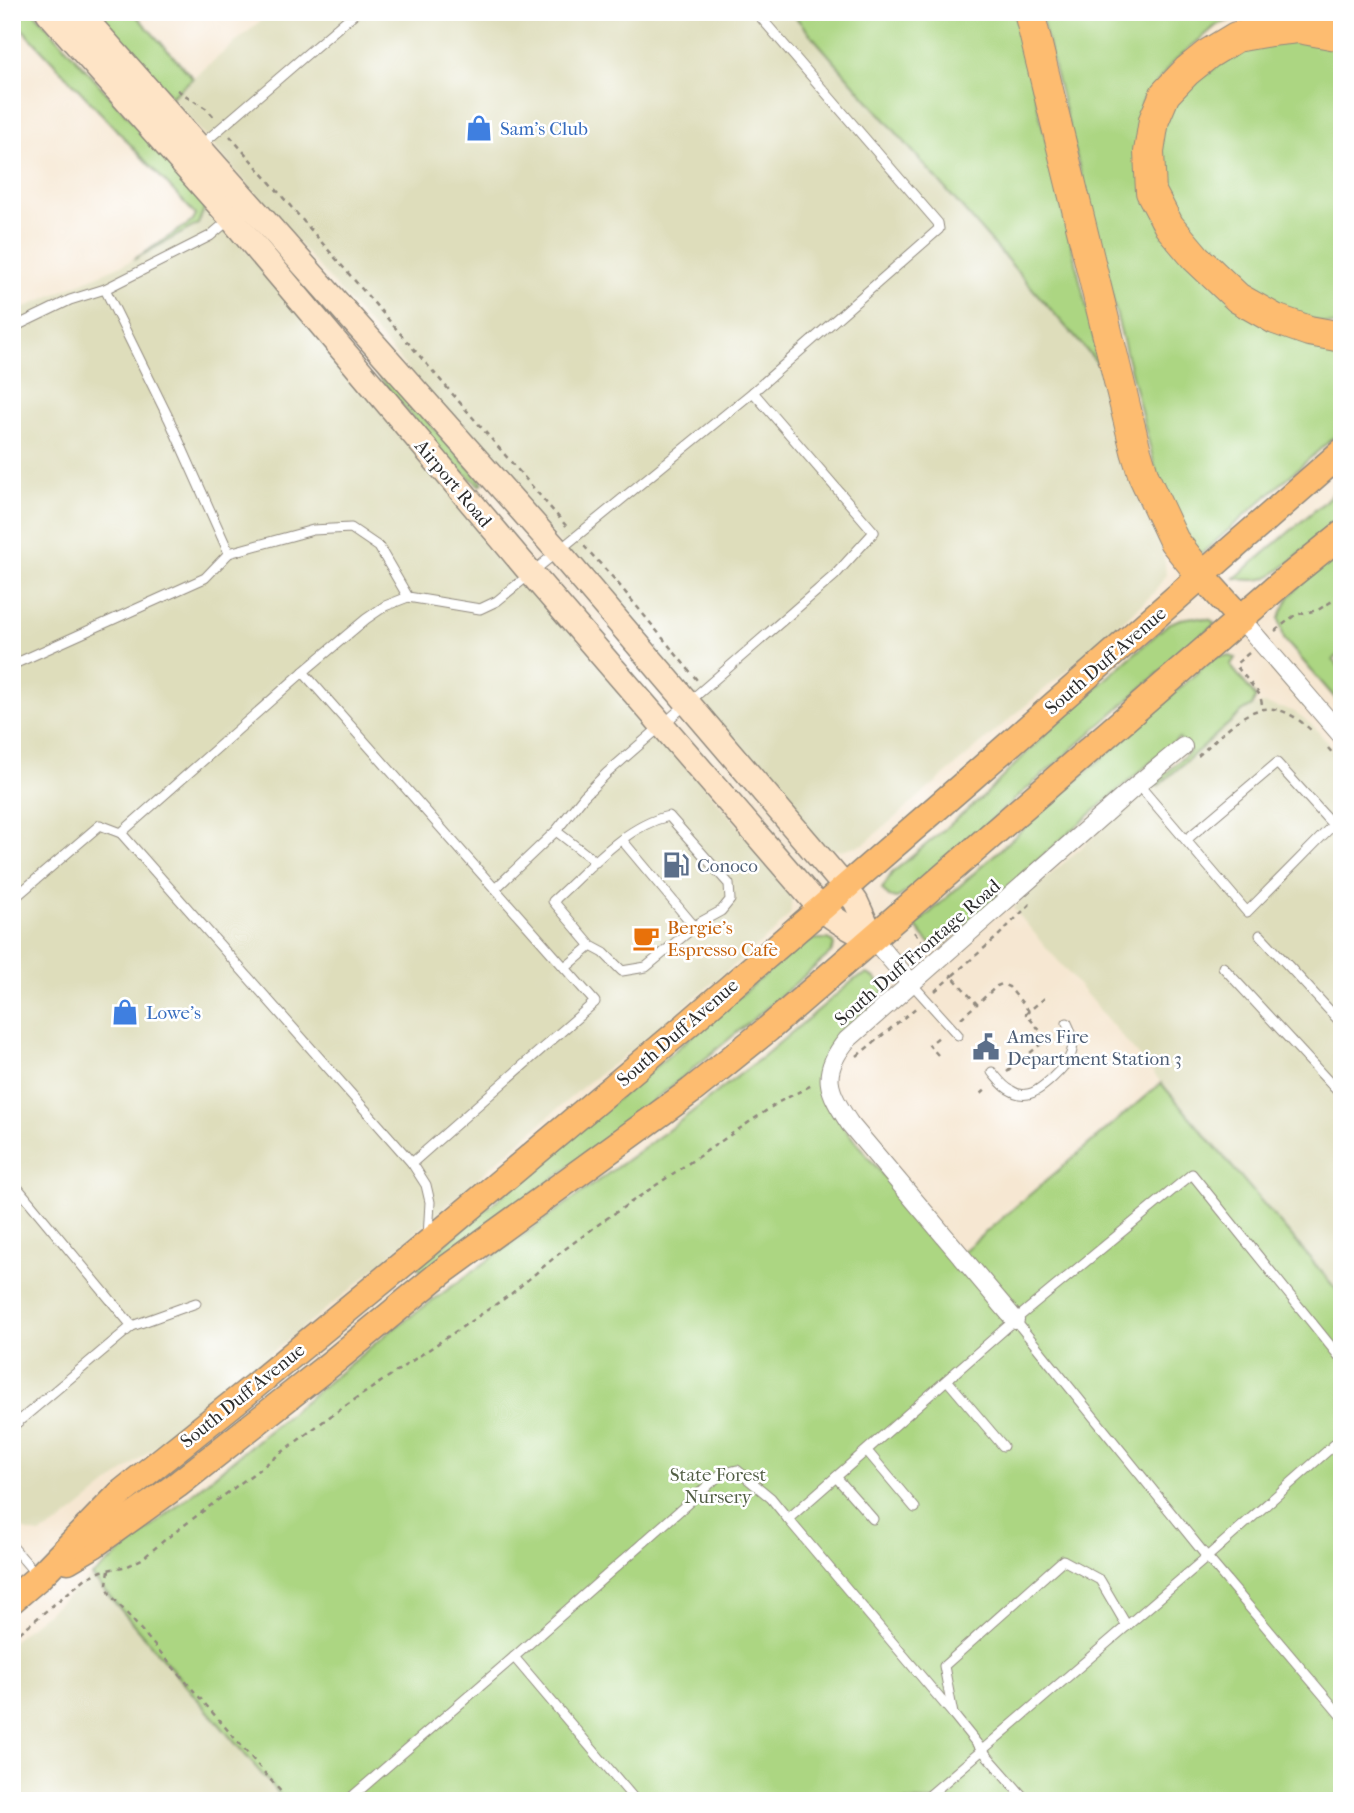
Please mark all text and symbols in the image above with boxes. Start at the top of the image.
shop icon: Sam's Club [464,113,494,143]
place label: Sam's Club [500,118,588,140]
street label: Airport Road [410,435,497,532]
street label: South Duff Avenue [1041,602,1171,719]
fuel station icon: Conoco [661,850,691,880]
place label: Conoco [697,855,758,877]
street label: South Duff Frontage Road [830,874,1005,1031]
place label: Bergie's Espresso Cafe [667,917,778,961]
cafe icon: Bergie's Espresso Cafe [631,923,661,953]
street label: South Duff Avenue [613,974,743,1091]
shop icon: Lowe's [110,997,140,1027]
place label: Lowe's [146,1002,201,1024]
place label: Ames Fire Department Station 3 [1006,1026,1182,1070]
public building icon: Ames Fire Department Station 3 [971,1032,1001,1062]
street label: South Duff Avenue [176,1339,309,1453]
park label: State Forest Nursery [670,1464,766,1508]

